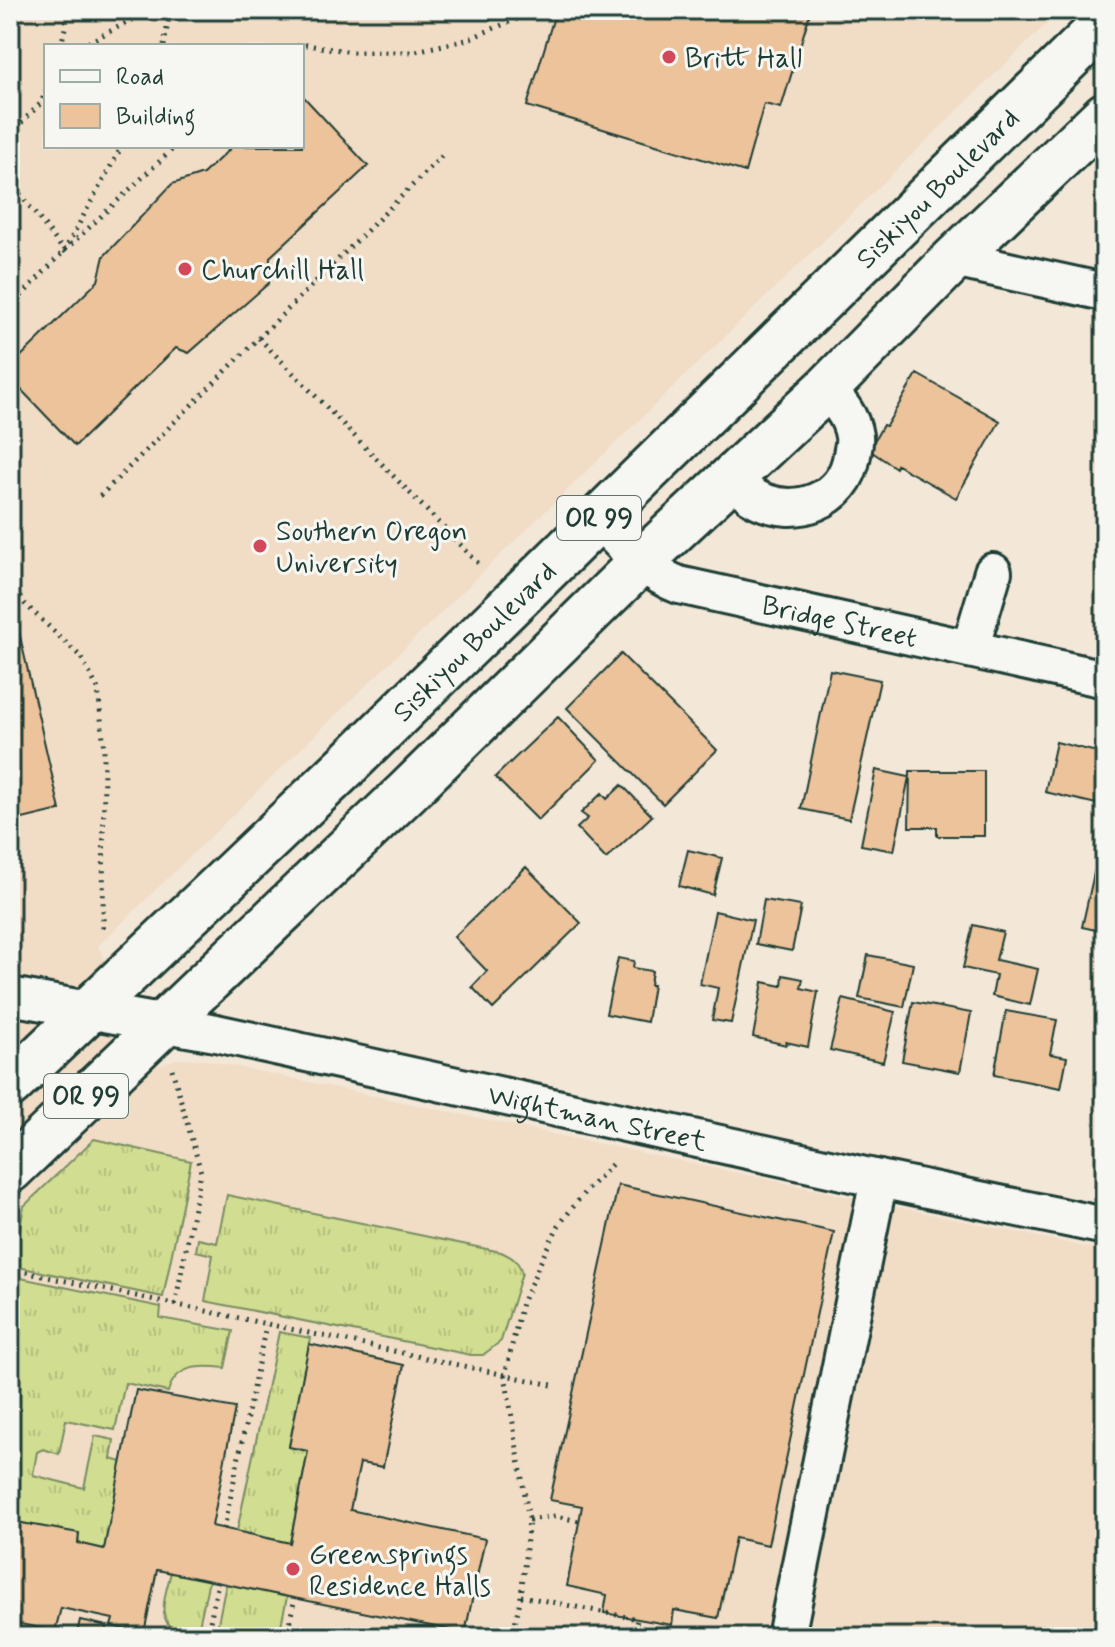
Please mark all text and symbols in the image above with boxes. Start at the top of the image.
place label: Britt Hall [685,41,802,78]
legend [44,44,304,148]
marker: Britt Hall [660,48,678,66]
text: Road [116,62,164,93]
street label: Siskiyou Boulevard [849,101,1028,278]
text: Building [116,102,196,136]
place label: Churchill Hall [201,253,364,290]
marker: Churchill Hall [176,260,194,278]
road number: OR 99 [557,496,641,540]
place label: Southern Oregon University [276,514,468,583]
marker: Southern Oregon University [251,537,269,555]
street label: Siskiyou Boulevard [386,554,565,731]
street label: Bridge Street [758,588,920,658]
road number: OR 99 [44,1074,128,1118]
street label: Wightman Street [484,1077,710,1162]
place label: Greensprings Residence Halls [309,1537,491,1606]
marker: Greensprings Residence Halls [284,1560,302,1578]

